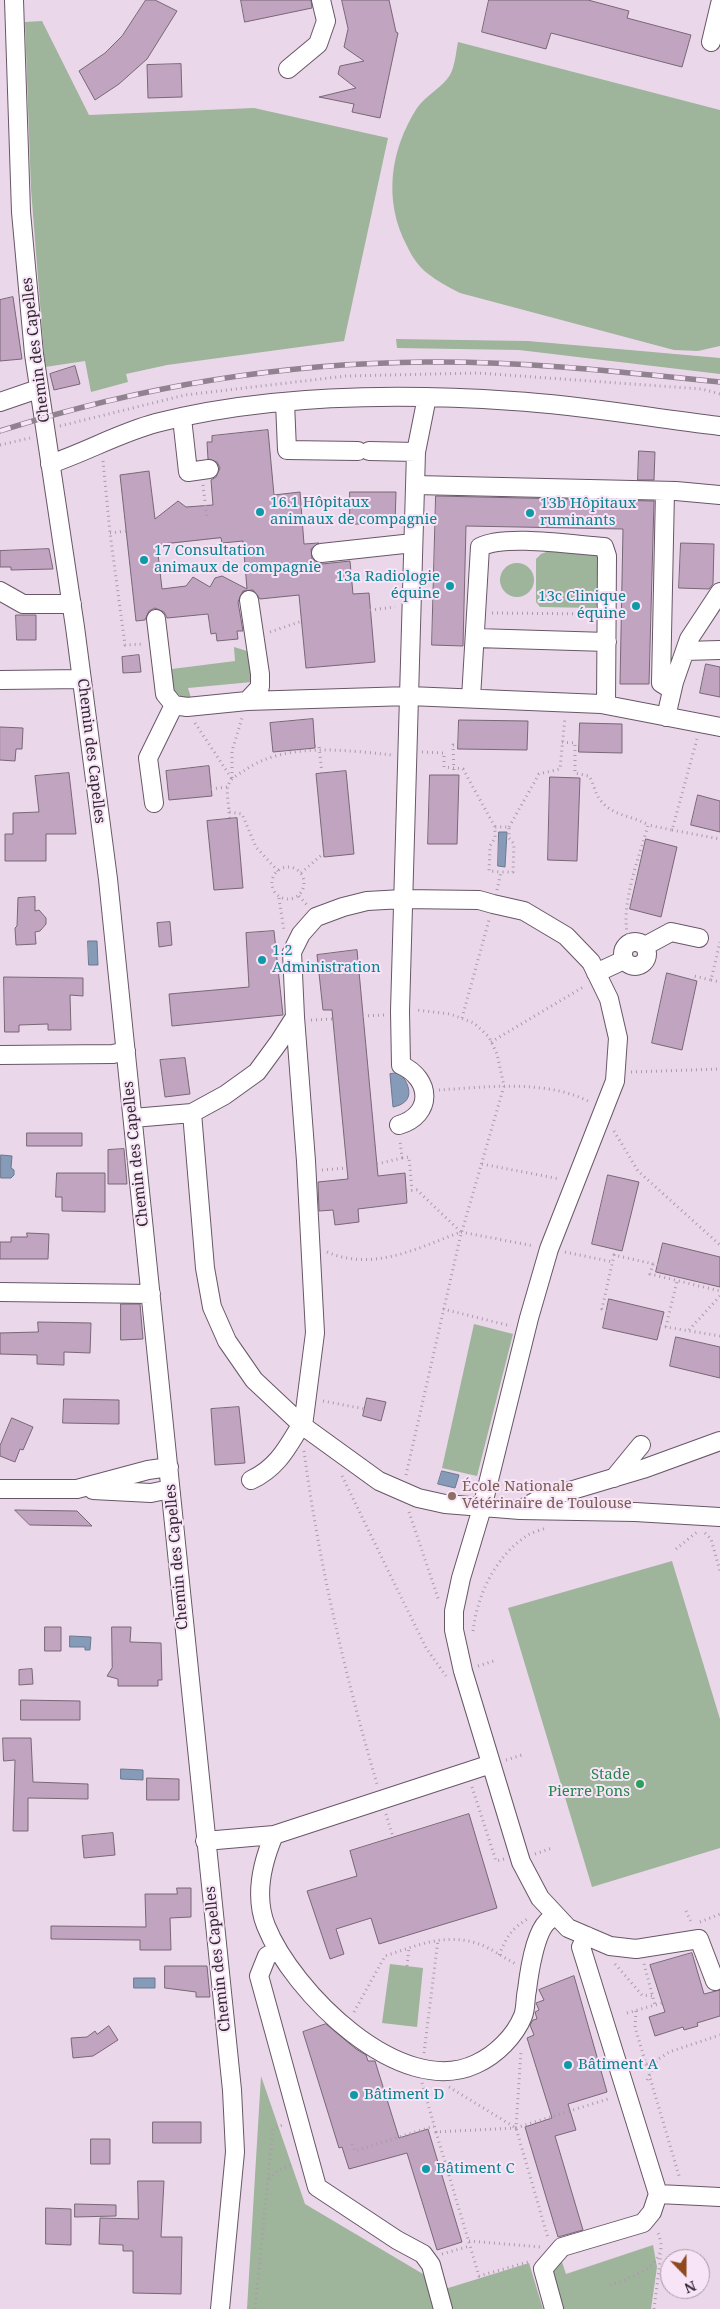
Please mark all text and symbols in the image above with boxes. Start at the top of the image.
street label: Chemin des Capelles [18,276,54,424]
place label: 16.1 Hôpitaux animaux de compagnie [270,494,437,529]
place label: 13b Hôpitaux ruminants [540,495,636,530]
marker: 16.1 Hôpitaux animaux de compagnie [254,506,266,518]
marker: 13b Hôpitaux ruminants [524,507,536,519]
place label: 17 Consultation animaux de compagnie [154,542,321,577]
marker: 17 Consultation animaux de compagnie [138,554,150,566]
place label: 13a Radiologie équine [336,568,440,603]
marker: 13a Radiologie équine [444,580,456,592]
place label: 13c Clinique équine [538,588,626,623]
marker: 13c Clinique équine [630,600,642,612]
street label: Chemin des Capelles [73,677,109,825]
place label: 1.2 Administration [272,942,381,977]
marker: 1.2 Administration [256,954,268,966]
street label: Chemin des Capelles [119,1080,153,1228]
place label: École Nationale Vétérinaire de Toulouse [462,1478,632,1513]
street label: Chemin des Capelles [162,1483,192,1631]
marker: École Nationale Vétérinaire de Toulouse [446,1490,458,1502]
place label: Stade Pierre Pons [548,1766,630,1801]
marker: Stade Pierre Pons [634,1778,646,1790]
street label: Chemin des Capelles [201,1885,235,2033]
place label: Bâtiment A [578,2056,658,2074]
marker: Bâtiment A [562,2059,574,2071]
place label: Bâtiment D [364,2086,444,2104]
marker: Bâtiment D [348,2089,360,2101]
place label: Bâtiment C [436,2160,515,2178]
marker: Bâtiment C [420,2163,432,2175]
north arrow [660,2249,710,2299]
text: N [682,2277,699,2298]

